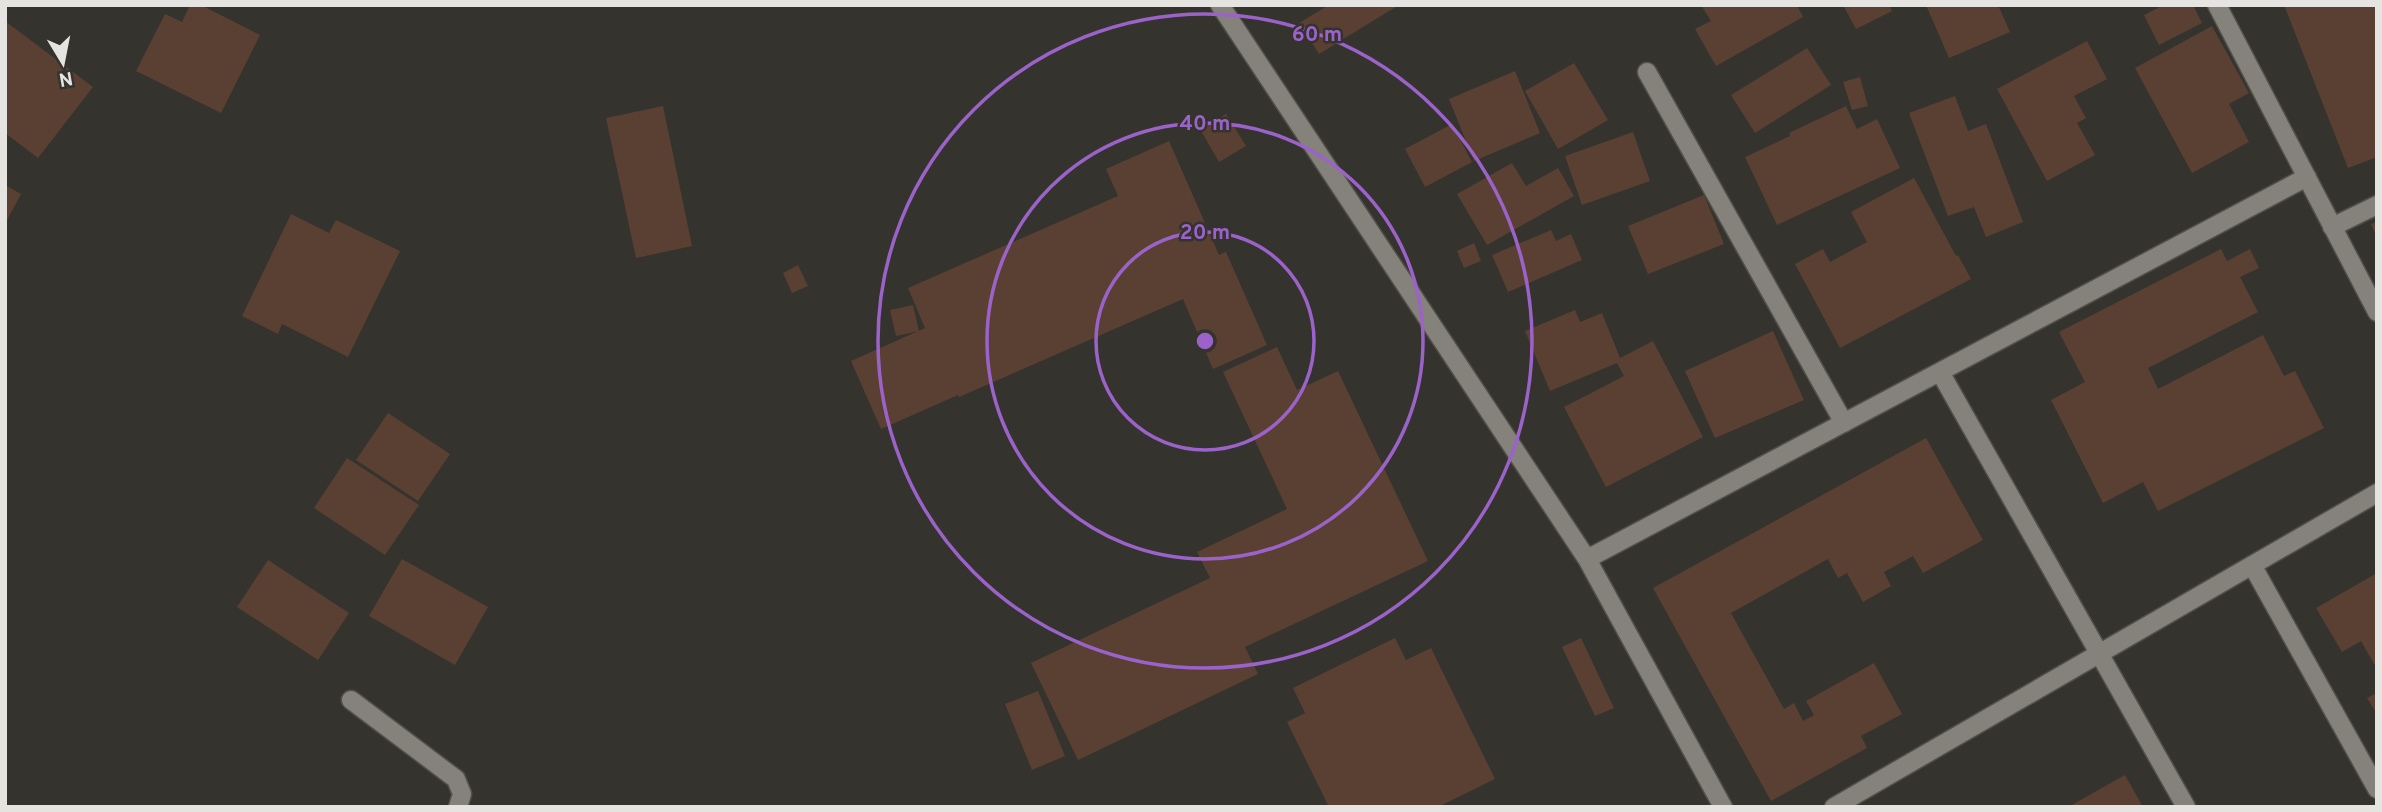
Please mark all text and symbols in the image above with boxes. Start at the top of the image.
text: 60 m [1292,22,1342,49]
north arrow [28,28,98,98]
text: N [57,65,74,91]
text: 40 m [1180,111,1230,138]
text: 20 m [1180,220,1230,247]
centre of rings [1193,329,1217,353]

